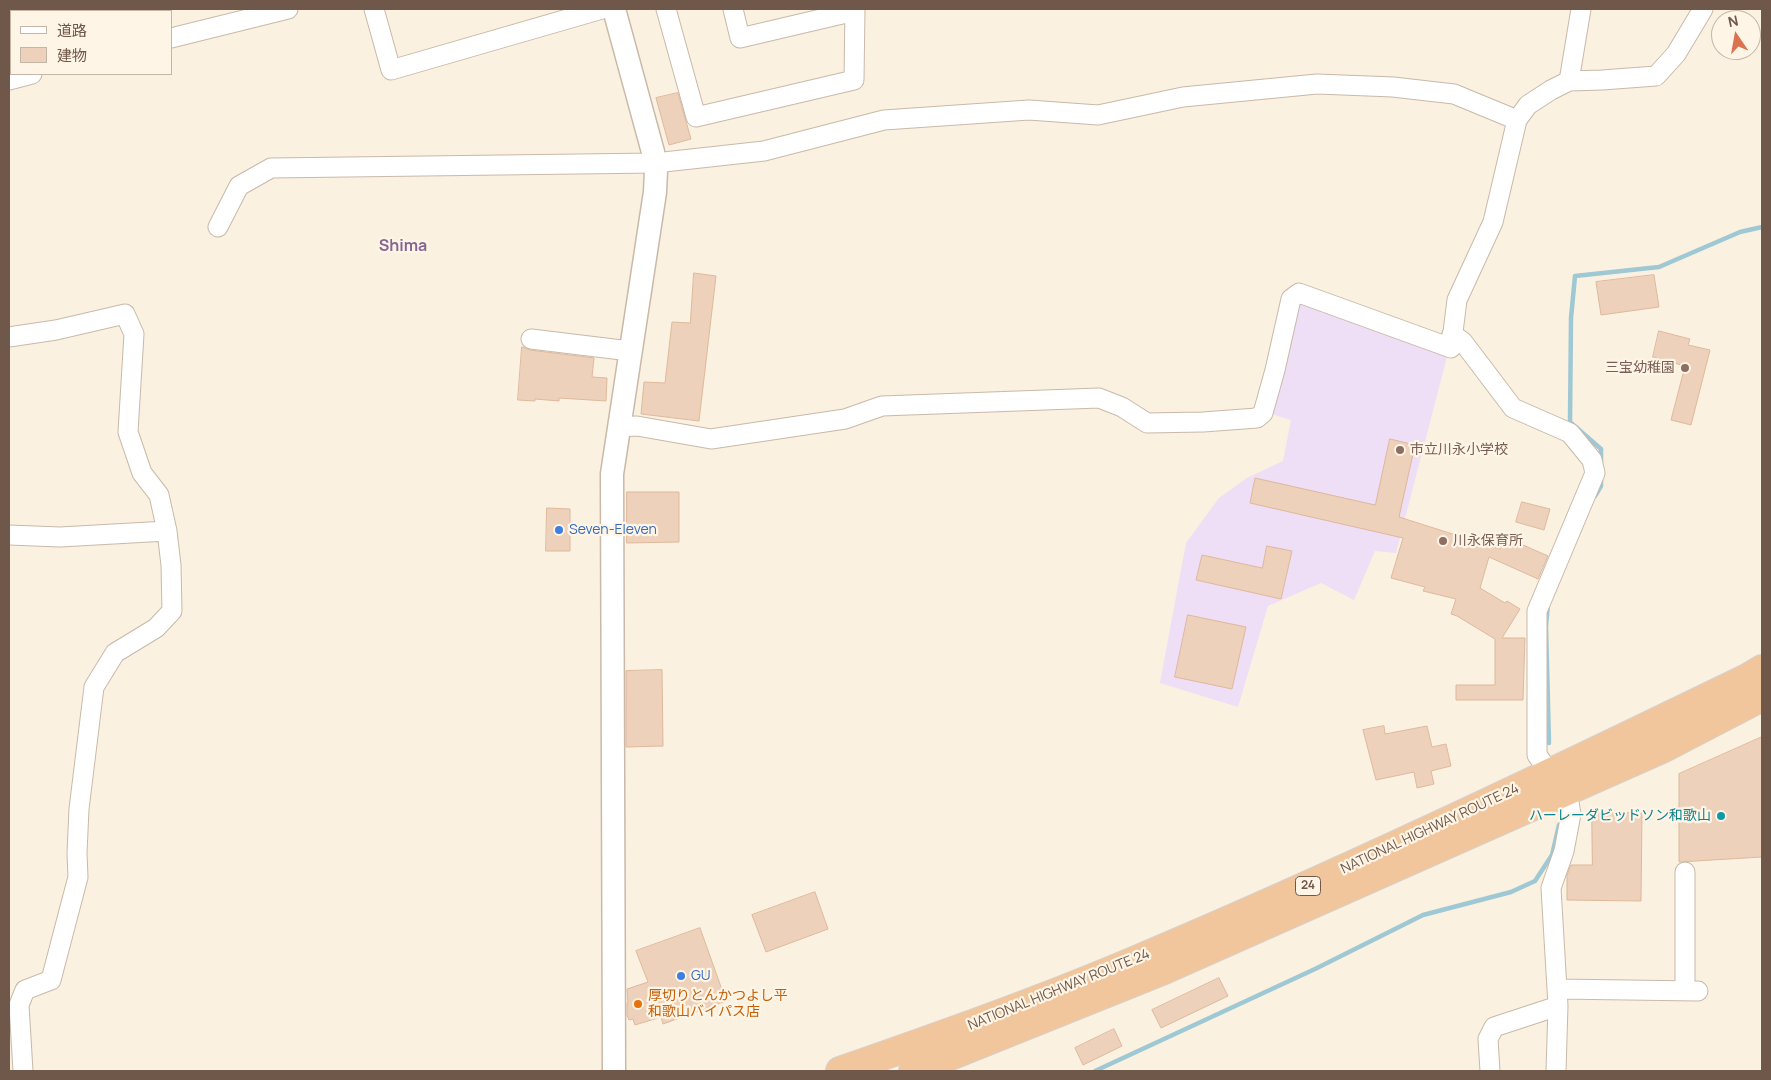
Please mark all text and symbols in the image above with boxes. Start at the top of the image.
legend [10,10,172,75]
north arrow [1711,10,1761,60]
text: N [1726,10,1740,31]
text: 道路 [57,20,87,41]
text: 建物 [57,45,87,66]
district label: Shima [379,237,427,257]
place label: 三宝幼稚園 [1605,360,1675,376]
marker: 三宝幼稚園 [1679,362,1691,374]
place label: 市立川永小学校 [1410,442,1508,458]
marker: 市立川永小学校 [1394,444,1406,456]
place label: Seven-Eleven [569,522,657,538]
marker: Seven-Eleven [553,524,565,536]
place label: 川永保育所 [1453,533,1523,549]
marker: 川永保育所 [1437,535,1449,547]
street label: NATIONAL HIGHWAY ROUTE 24 [1338,780,1522,878]
place label: ハーレーダビッドソン和歌山 [1529,808,1711,824]
marker: ハーレーダビッドソン和歌山 [1715,810,1727,822]
road number: 24 [1296,876,1320,896]
street label: NATIONAL HIGHWAY ROUTE 24 [966,946,1152,1034]
place label: GU [691,968,711,984]
marker: GU [675,970,687,982]
place label: 厚切りとんかつよし平 和歌山バイパス店 [648,988,788,1020]
marker: 厚切りとんかつよし平 和歌山バイパス店 [632,998,644,1010]

